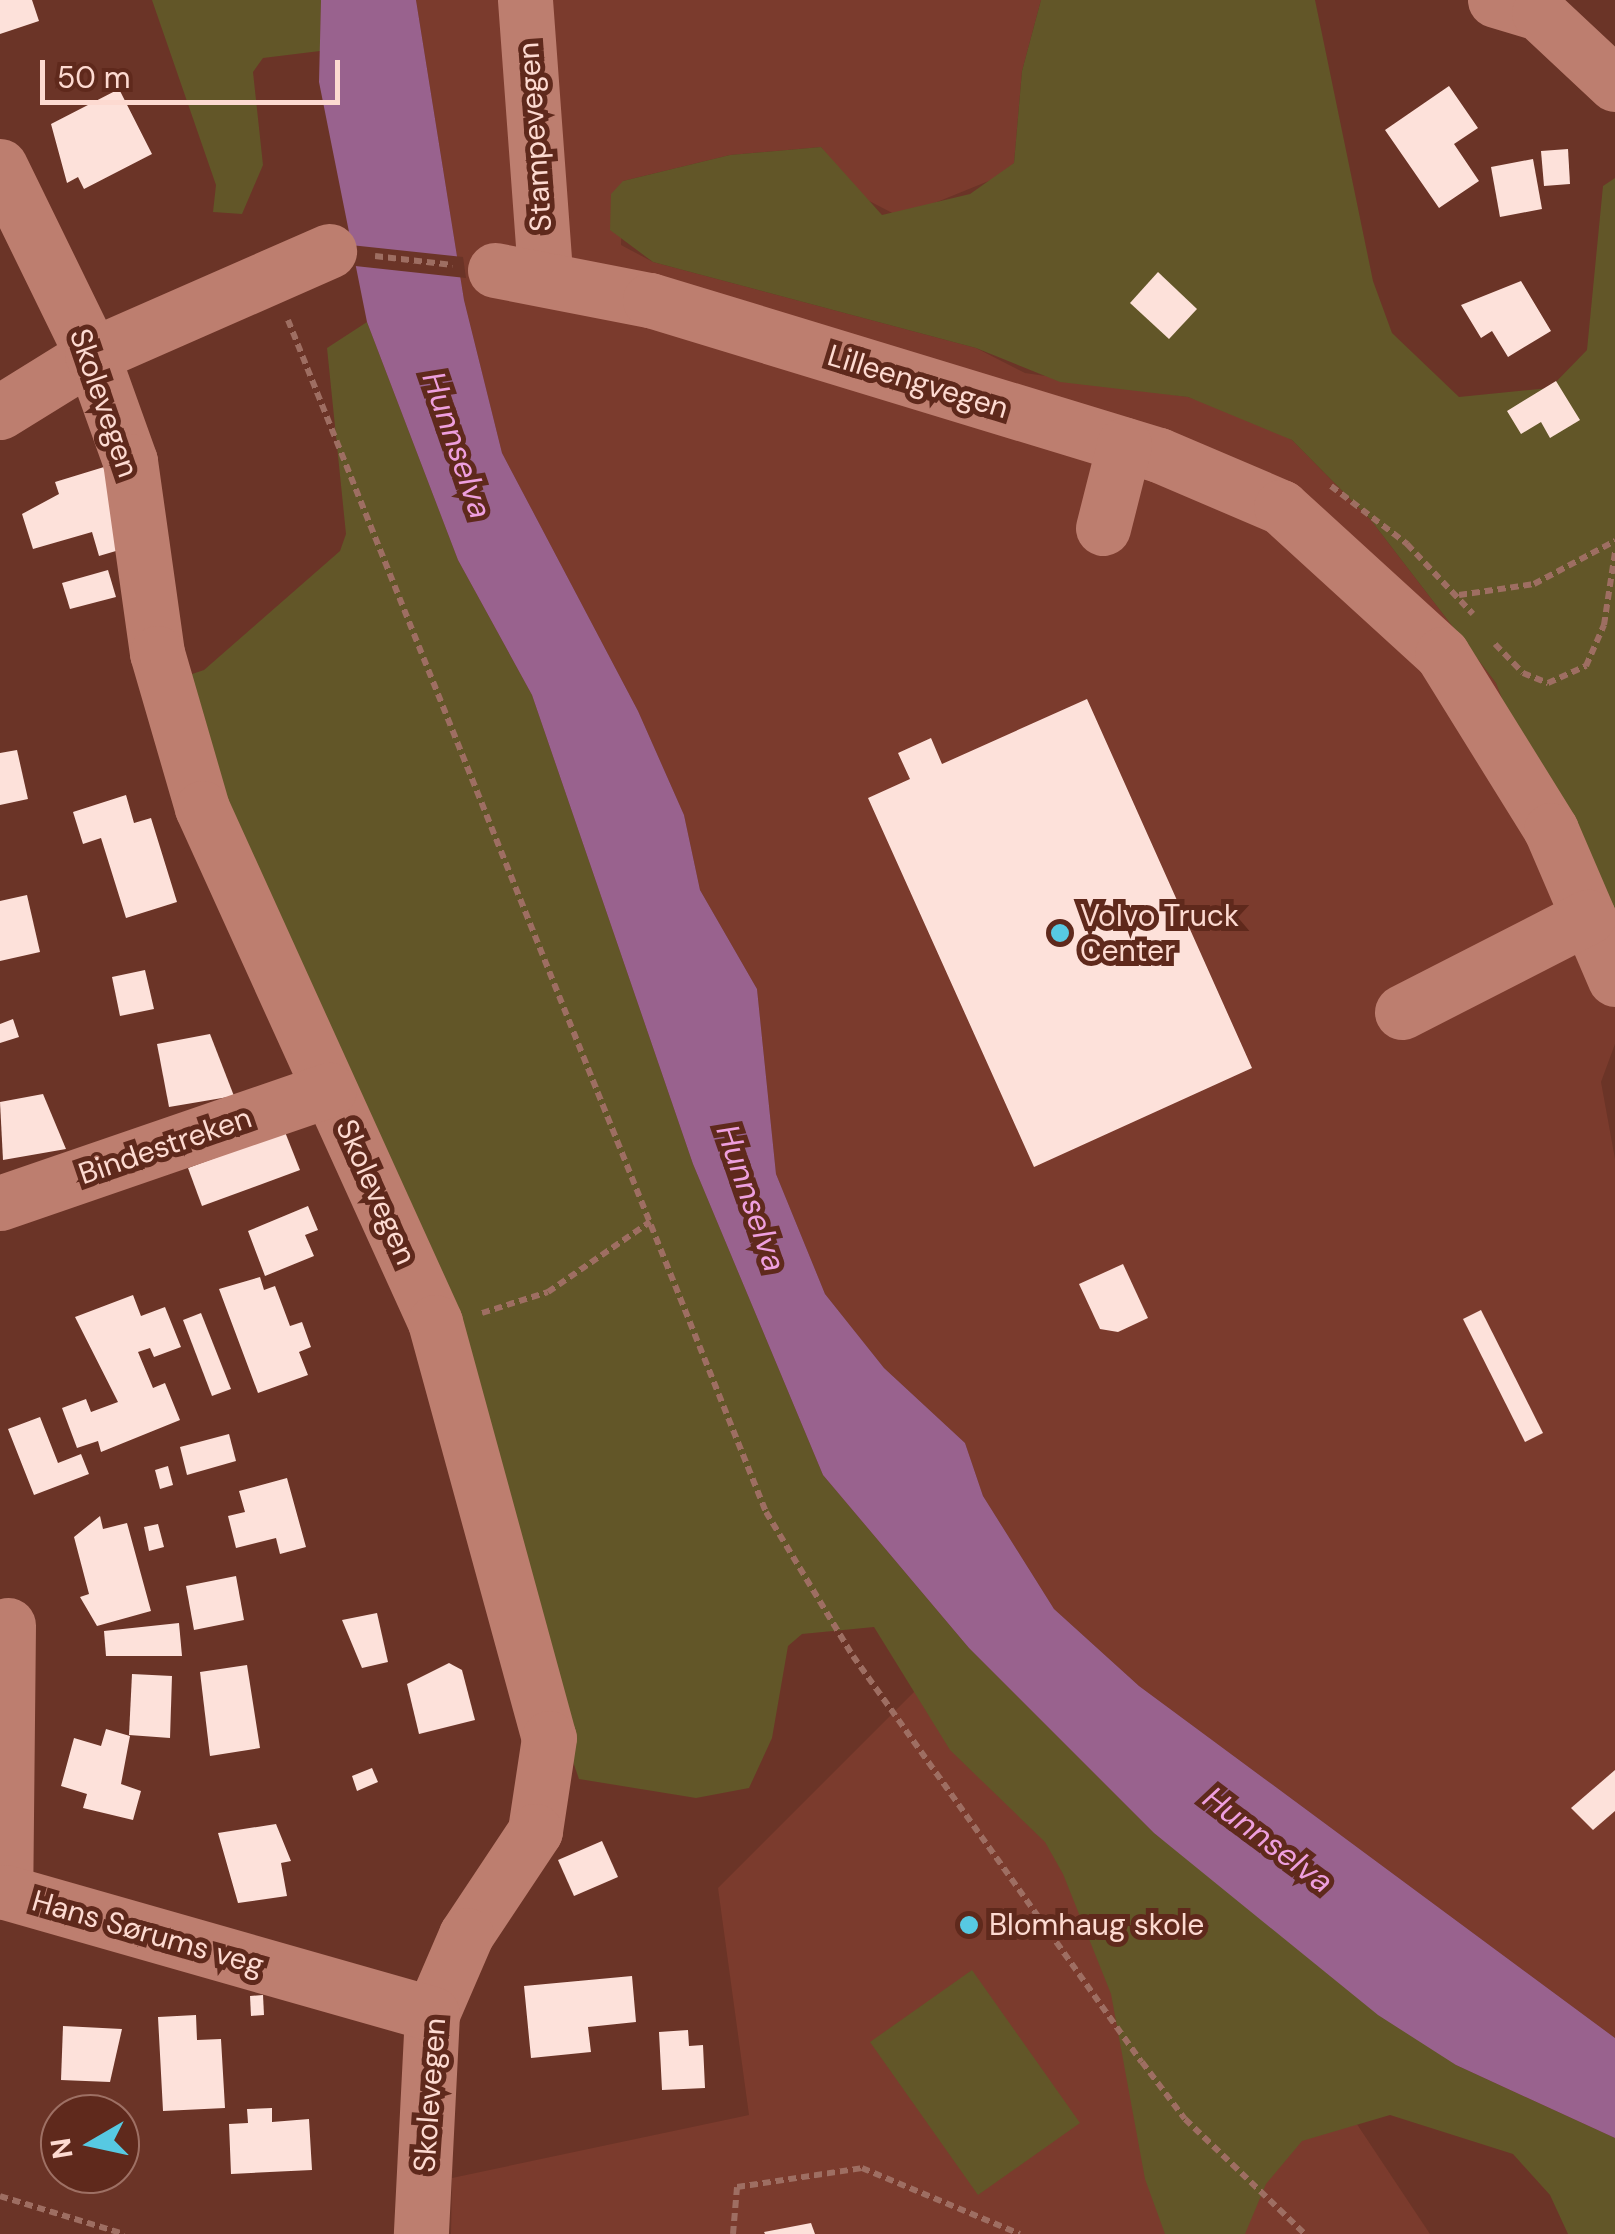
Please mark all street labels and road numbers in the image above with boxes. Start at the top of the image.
street label: Stampevegen [510,41,560,233]
street label: Skolevegen [62,324,146,482]
street label: Lilleengvegen [823,337,1013,427]
street label: Bindestreken [74,1100,256,1192]
street label: Skolevegen [328,1114,424,1270]
street label: Hans Sørums veg [28,1883,268,1983]
street label: Skolevegen [407,2017,453,2173]

